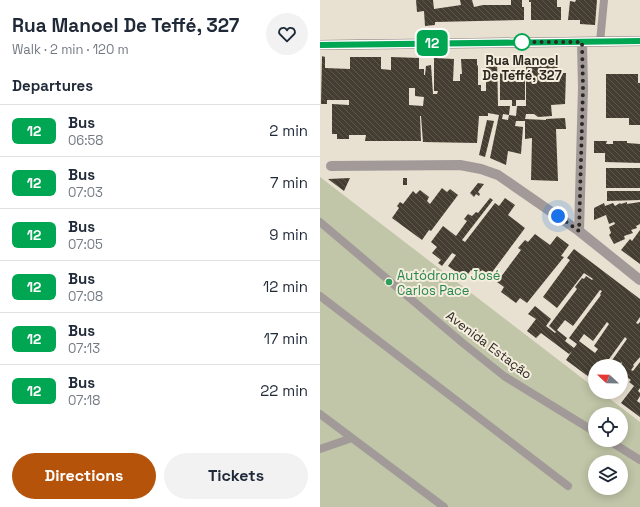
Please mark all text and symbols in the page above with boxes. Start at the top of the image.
text: Rua Manoel De Teffé, 327 [12,13,239,38]
button: heart [266,13,308,55]
line badge: 12 [414,30,450,56]
marker: Rua Manoel De Teffé, 327 [513,33,531,51]
text: 12 [425,34,439,52]
text: Walk · 2 min · 120 m [12,41,129,58]
place label: Rua Manoel De Teffé, 327 [482,52,562,84]
text: Departures [12,76,93,95]
text: Bus [68,113,95,132]
text: 2 min [269,121,308,140]
text: 12 [27,122,41,140]
text: 06:58 [68,132,103,149]
text: Bus [68,165,95,184]
text: 7 min [270,173,308,192]
text: 12 [27,174,41,192]
text: 07:03 [68,184,103,201]
your location [548,206,568,226]
text: Bus [68,217,95,236]
text: 9 min [269,225,308,244]
text: 12 [27,226,41,244]
text: 07:05 [68,236,103,253]
place label: Autódromo José Carlos Pace [397,267,501,299]
text: Bus [68,269,95,288]
text: 12 min [263,277,308,296]
marker: Autódromo José Carlos Pace [384,277,394,287]
text: 12 [27,278,41,296]
text: 07:08 [68,288,103,305]
street label: Avenida Estação [443,307,535,383]
text: Bus [68,321,95,340]
text: 17 min [264,329,308,348]
text: 12 [27,330,41,348]
text: 07:13 [68,340,100,357]
north arrow [588,359,628,399]
map controls [588,359,628,495]
text: Bus [68,373,95,392]
text: 22 min [260,381,308,400]
text: 12 [27,382,41,400]
text: 07:18 [68,392,100,409]
button: locate [588,407,628,447]
button: Directions [12,453,156,499]
button: Tickets [164,453,308,499]
button: layers [588,455,628,495]

